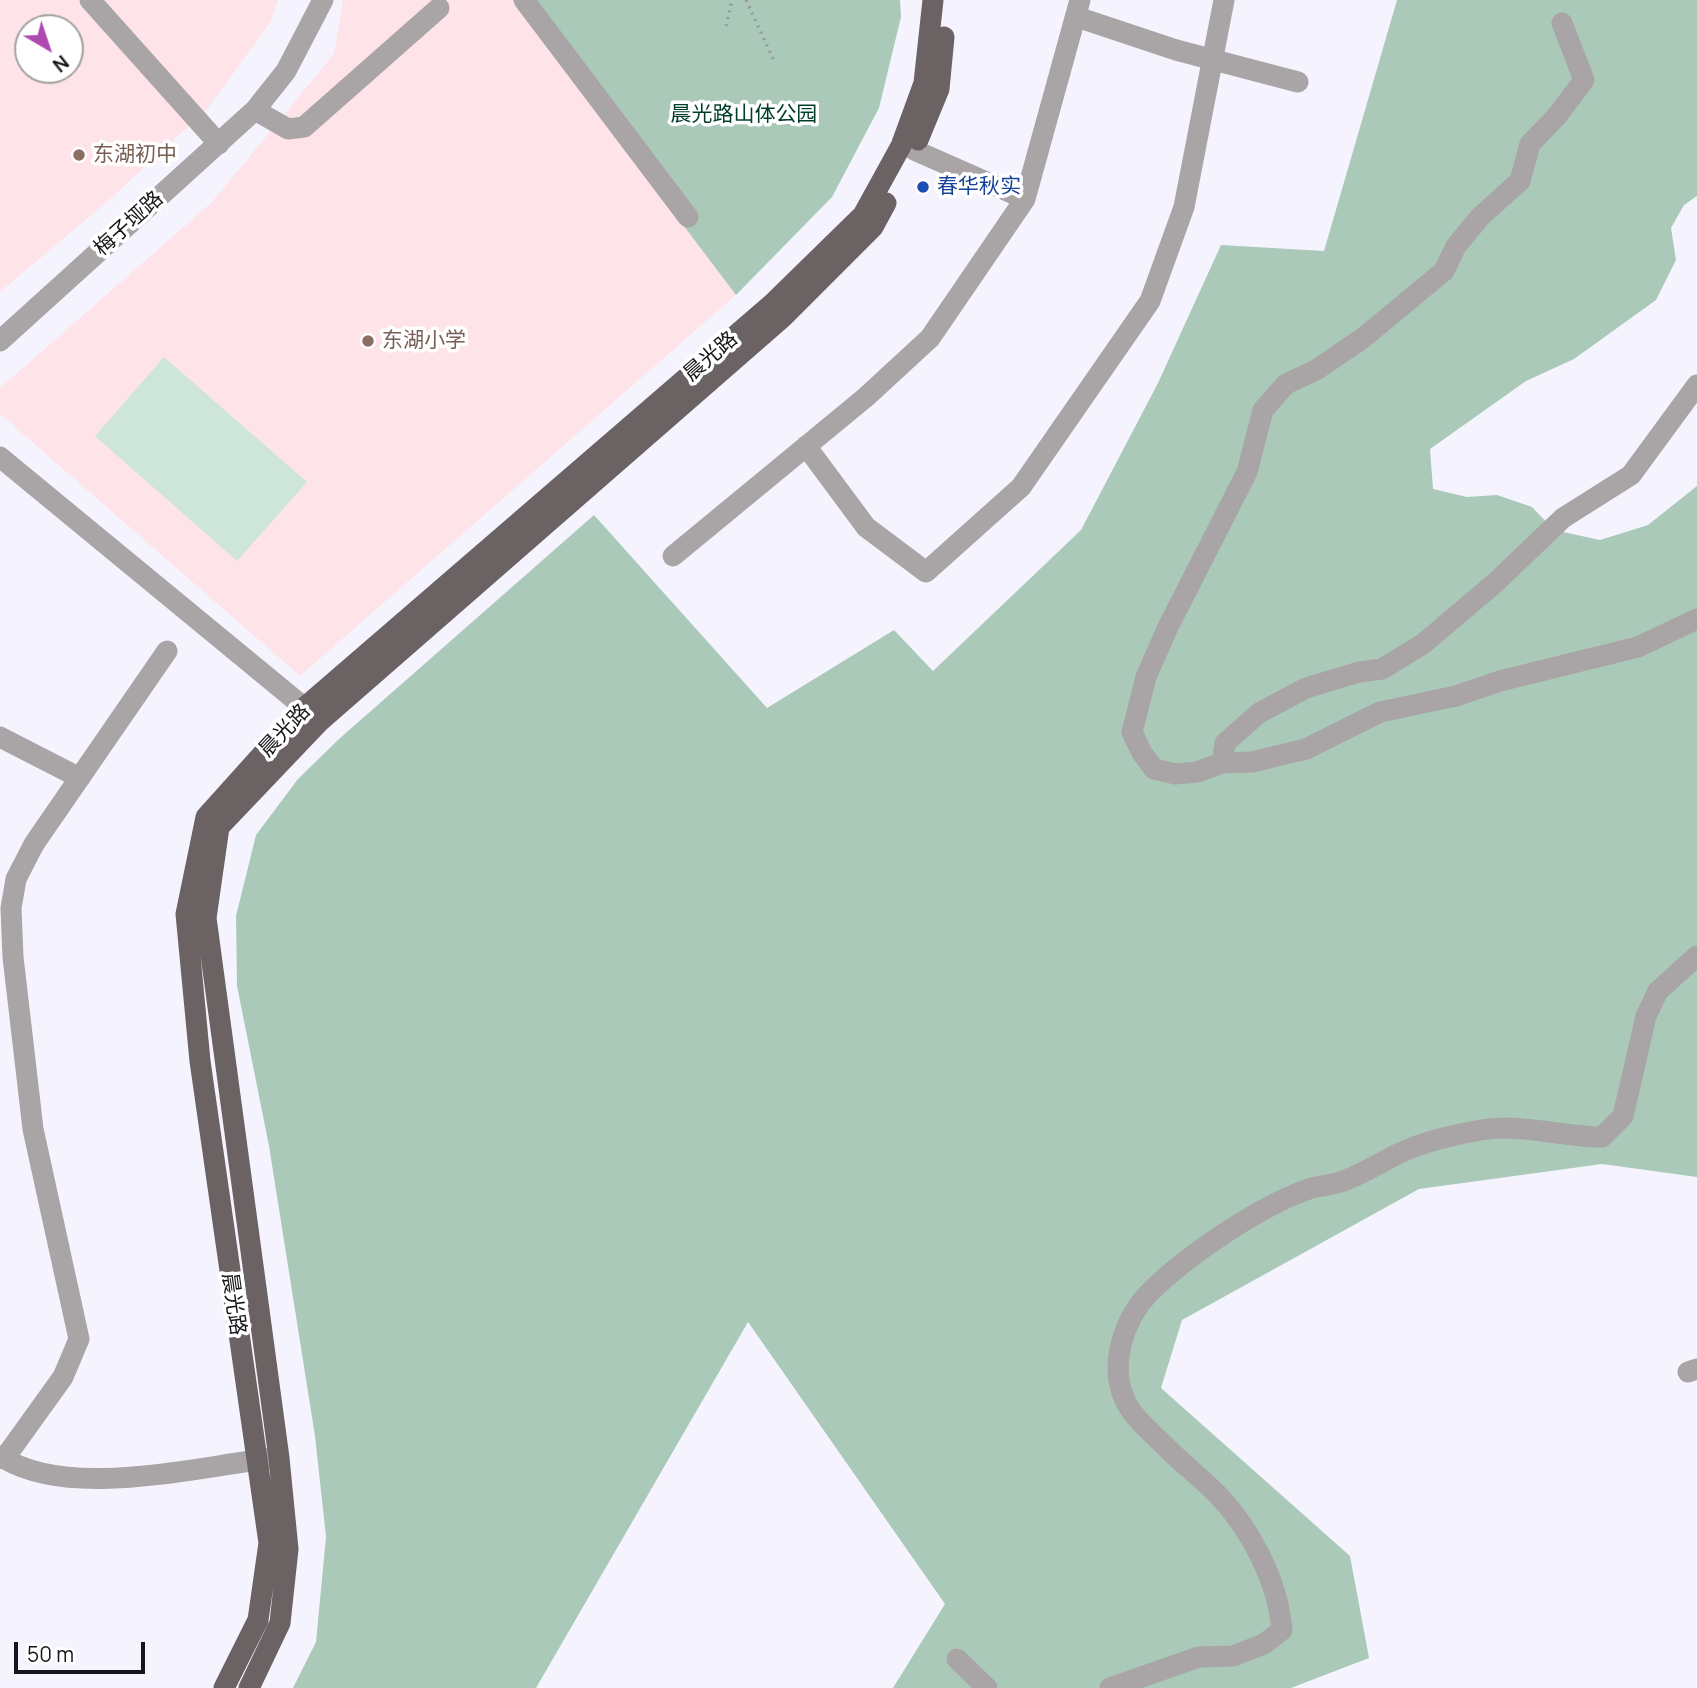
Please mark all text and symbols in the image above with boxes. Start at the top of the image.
north arrow [14,14,84,84]
text: N [47,49,74,78]
park label: 晨光路山体公园 [671,102,817,128]
place label: 东湖初中 [93,142,177,168]
marker: 东湖初中 [71,147,87,163]
place label: 春华秋实 [937,174,1021,200]
marker: 春华秋实 [915,179,931,195]
street label: 梅子垭路 [89,187,169,261]
street label: 晨光路 [679,327,743,387]
place label: 东湖小学 [382,328,466,354]
marker: 东湖小学 [360,333,376,349]
street label: 晨光路 [254,699,316,763]
street label: 晨光路 [216,1271,250,1337]
scale bar [18,1628,149,1672]
text: 50 m [27,1640,74,1668]

